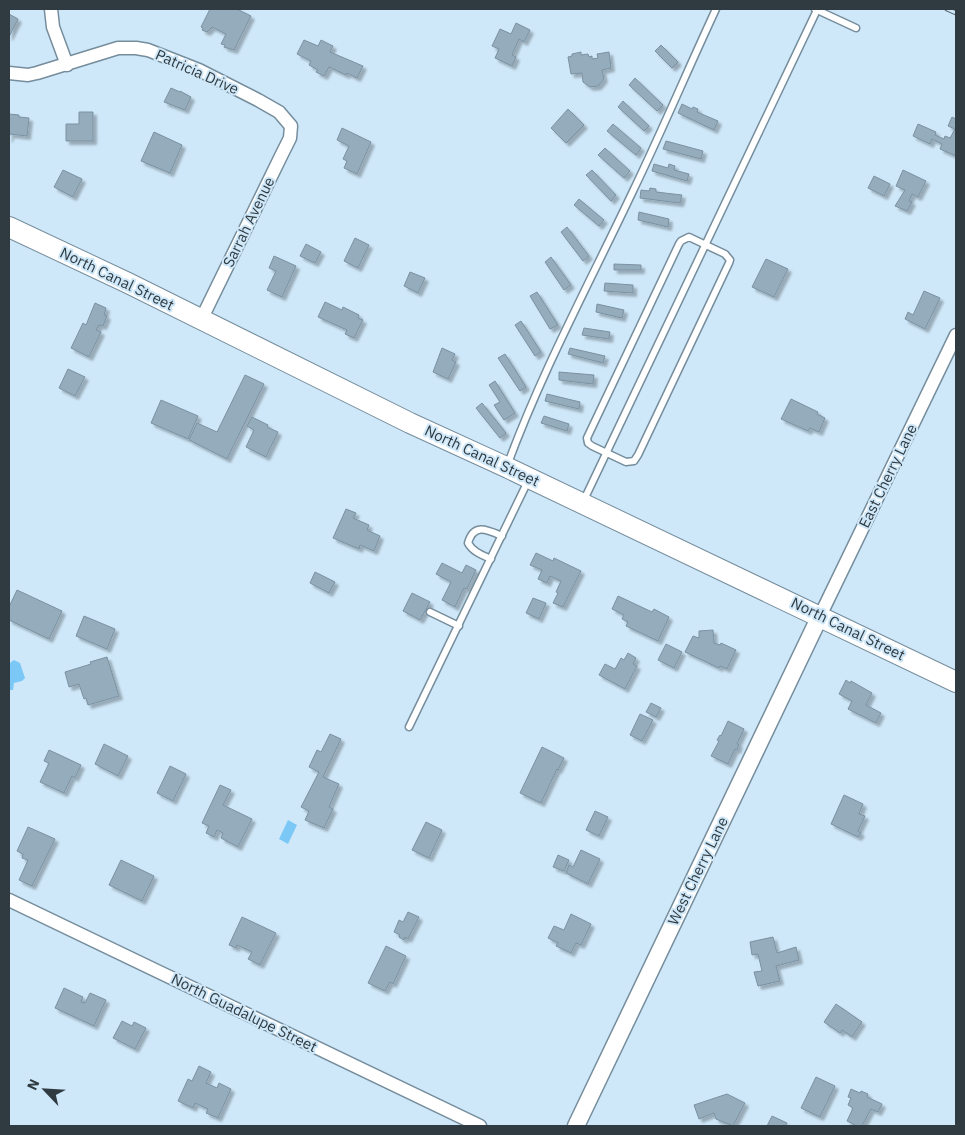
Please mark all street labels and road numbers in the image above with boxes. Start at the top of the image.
street label: Patricia Drive [153,45,242,98]
street label: Sarrah Avenue [219,174,279,270]
street label: North Canal Street [57,243,177,314]
street label: North Canal Street [422,421,543,490]
street label: East Cherry Lane [854,421,921,531]
street label: North Canal Street [788,593,908,664]
street label: West Cherry Lane [663,814,732,928]
street label: North Guadalupe Street [168,969,320,1056]

